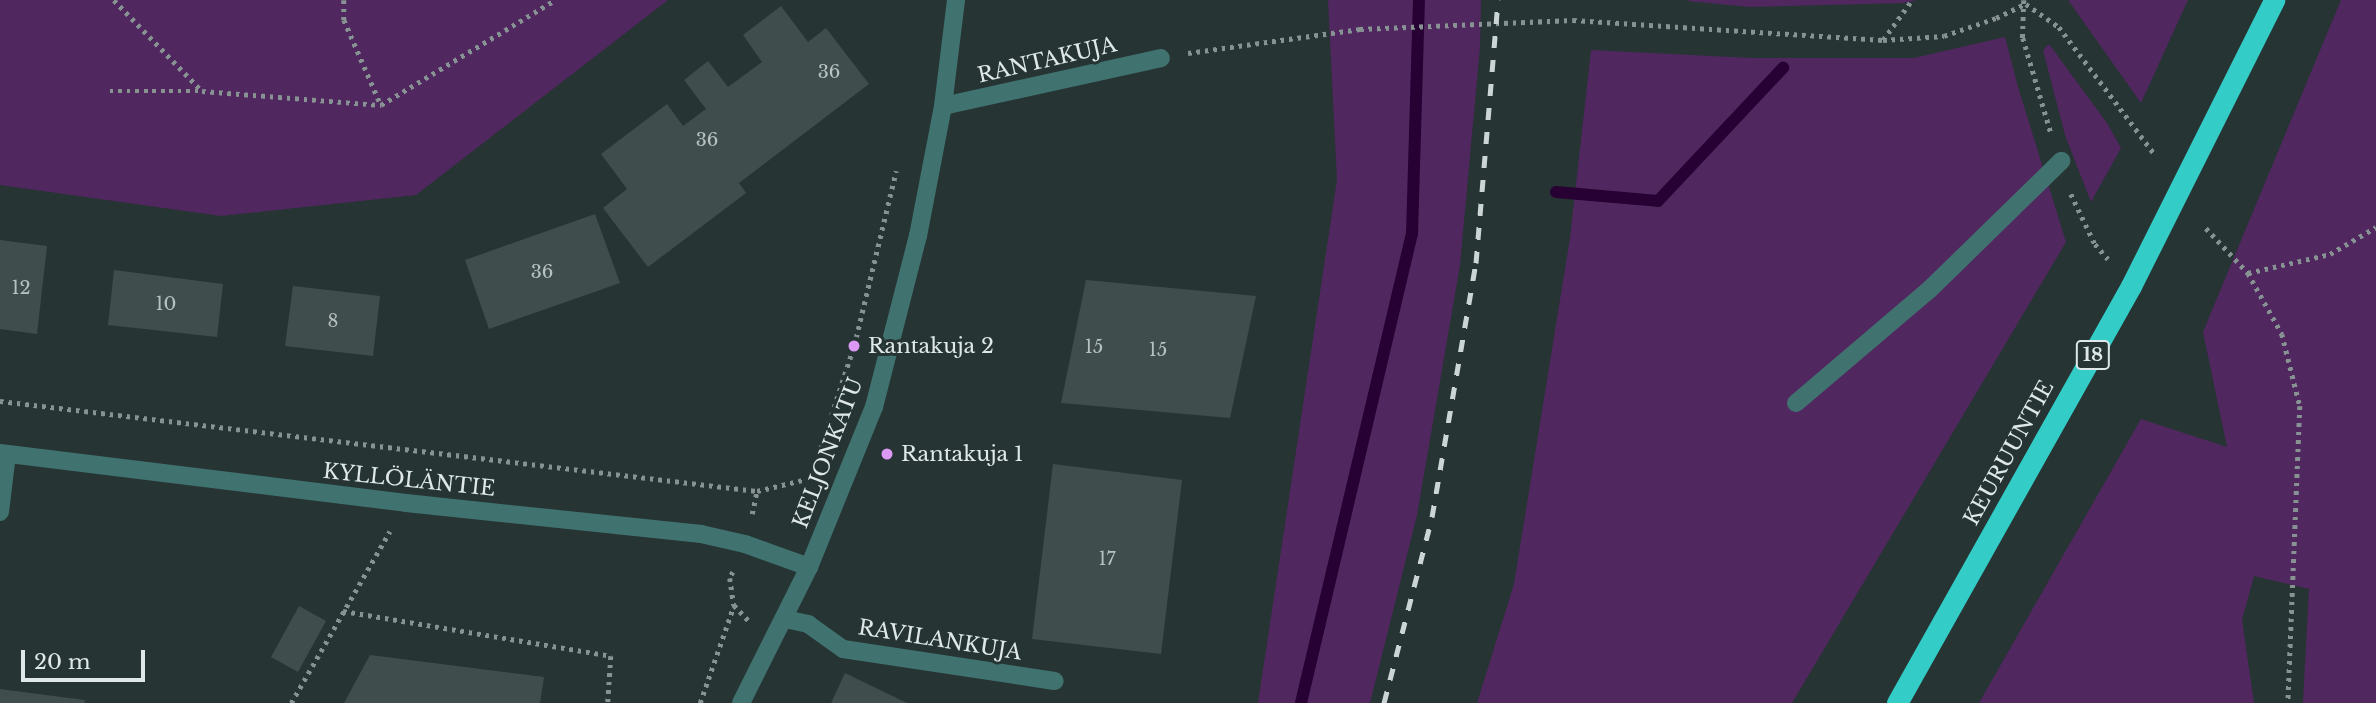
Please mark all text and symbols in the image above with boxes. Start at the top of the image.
street label: RANTAKUJA [975,32,1119,88]
house number: 36 [818,61,840,83]
house number: 36 [696,129,718,151]
house number: 36 [531,261,553,283]
house number: 12 [11,277,31,299]
house number: 10 [156,293,176,315]
house number: 8 [328,310,338,332]
place label: Rantakuja 2 [868,333,994,359]
house number: 15 [1085,336,1103,358]
marker: Rantakuja 2 [846,338,862,354]
house number: 15 [1149,339,1167,361]
road number: 18 [2076,340,2110,370]
street label: KELJONKATU [788,374,868,532]
street label: KEURUUNTIE [1959,376,2059,530]
place label: Rantakuja 1 [901,441,1024,467]
marker: Rantakuja 1 [879,446,895,462]
street label: KYLLÖLÄNTIE [322,458,496,502]
house number: 17 [1098,548,1116,570]
street label: RAVILANKUJA [856,615,1024,665]
scale bar [24,636,149,680]
text: 20 m [34,649,91,675]

